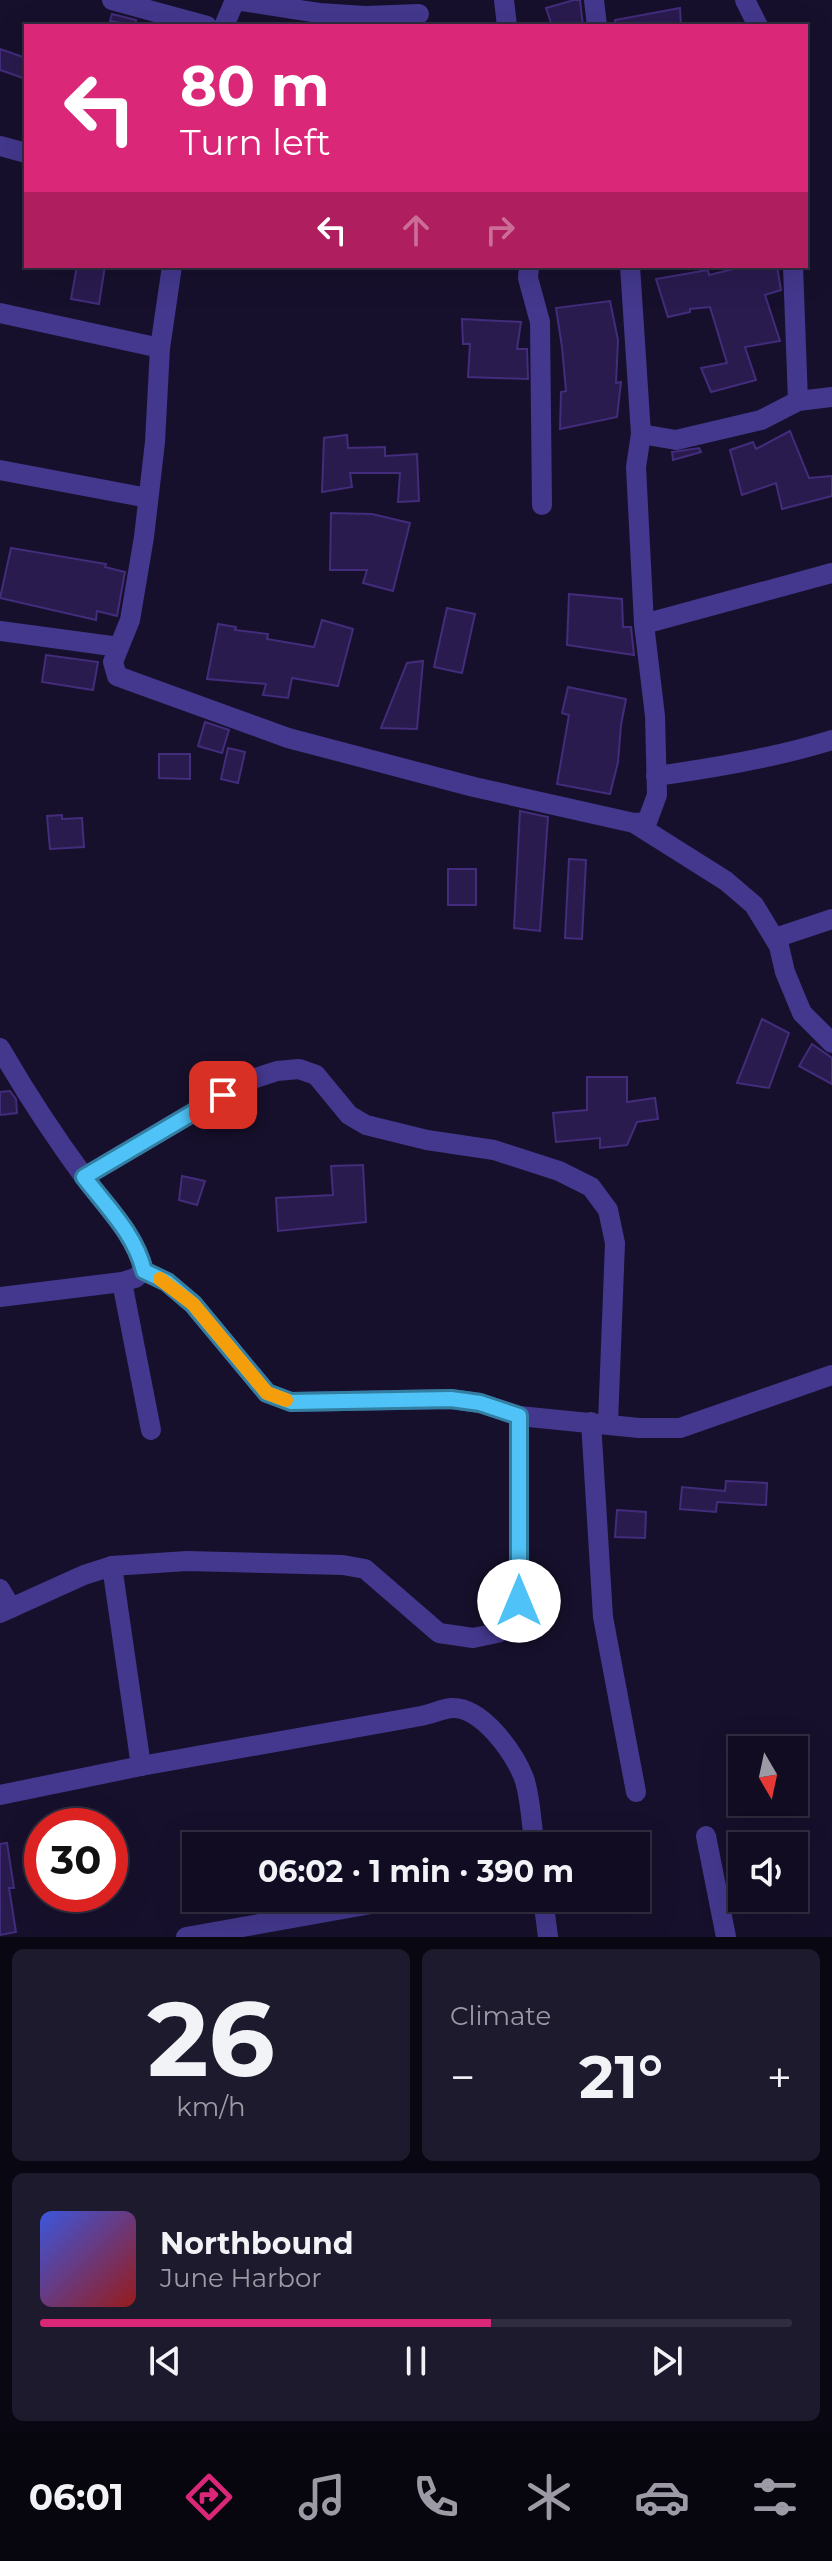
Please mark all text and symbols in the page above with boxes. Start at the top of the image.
text: 80 m [180,52,330,120]
icon: left [48,56,152,160]
text: Turn left [180,120,331,164]
icon: left [310,208,354,252]
icon: ahead [394,208,438,252]
icon: right [478,208,522,252]
pin [189,1061,257,1129]
icon: arrive [201,1073,245,1117]
position arrow [477,1559,561,1643]
north arrow [728,1736,808,1816]
map controls [728,1736,808,1912]
speed limit sign: 30 [24,1808,128,1912]
button: sound [728,1832,808,1912]
text: 06:02 · 1 min · 390 m [258,1853,574,1890]
text: 26 [147,1975,275,2102]
text: Climate [450,2000,551,2032]
text: 21° [579,2040,663,2113]
text: − [450,2050,475,2104]
text: + [767,2050,792,2104]
text: km/h [176,2091,246,2123]
text: Northbound [160,2225,354,2262]
text: June Harbor [160,2262,322,2294]
icon: previous [143,2339,187,2383]
icon: pause [394,2339,438,2383]
icon: next [645,2339,689,2383]
icon: directions [181,2469,237,2525]
icon: music [294,2469,350,2525]
icon: phone [408,2469,464,2525]
icon: climate [521,2469,577,2525]
icon: car [634,2469,690,2525]
icon: filters [747,2469,803,2525]
text: 06:01 [29,2475,124,2519]

